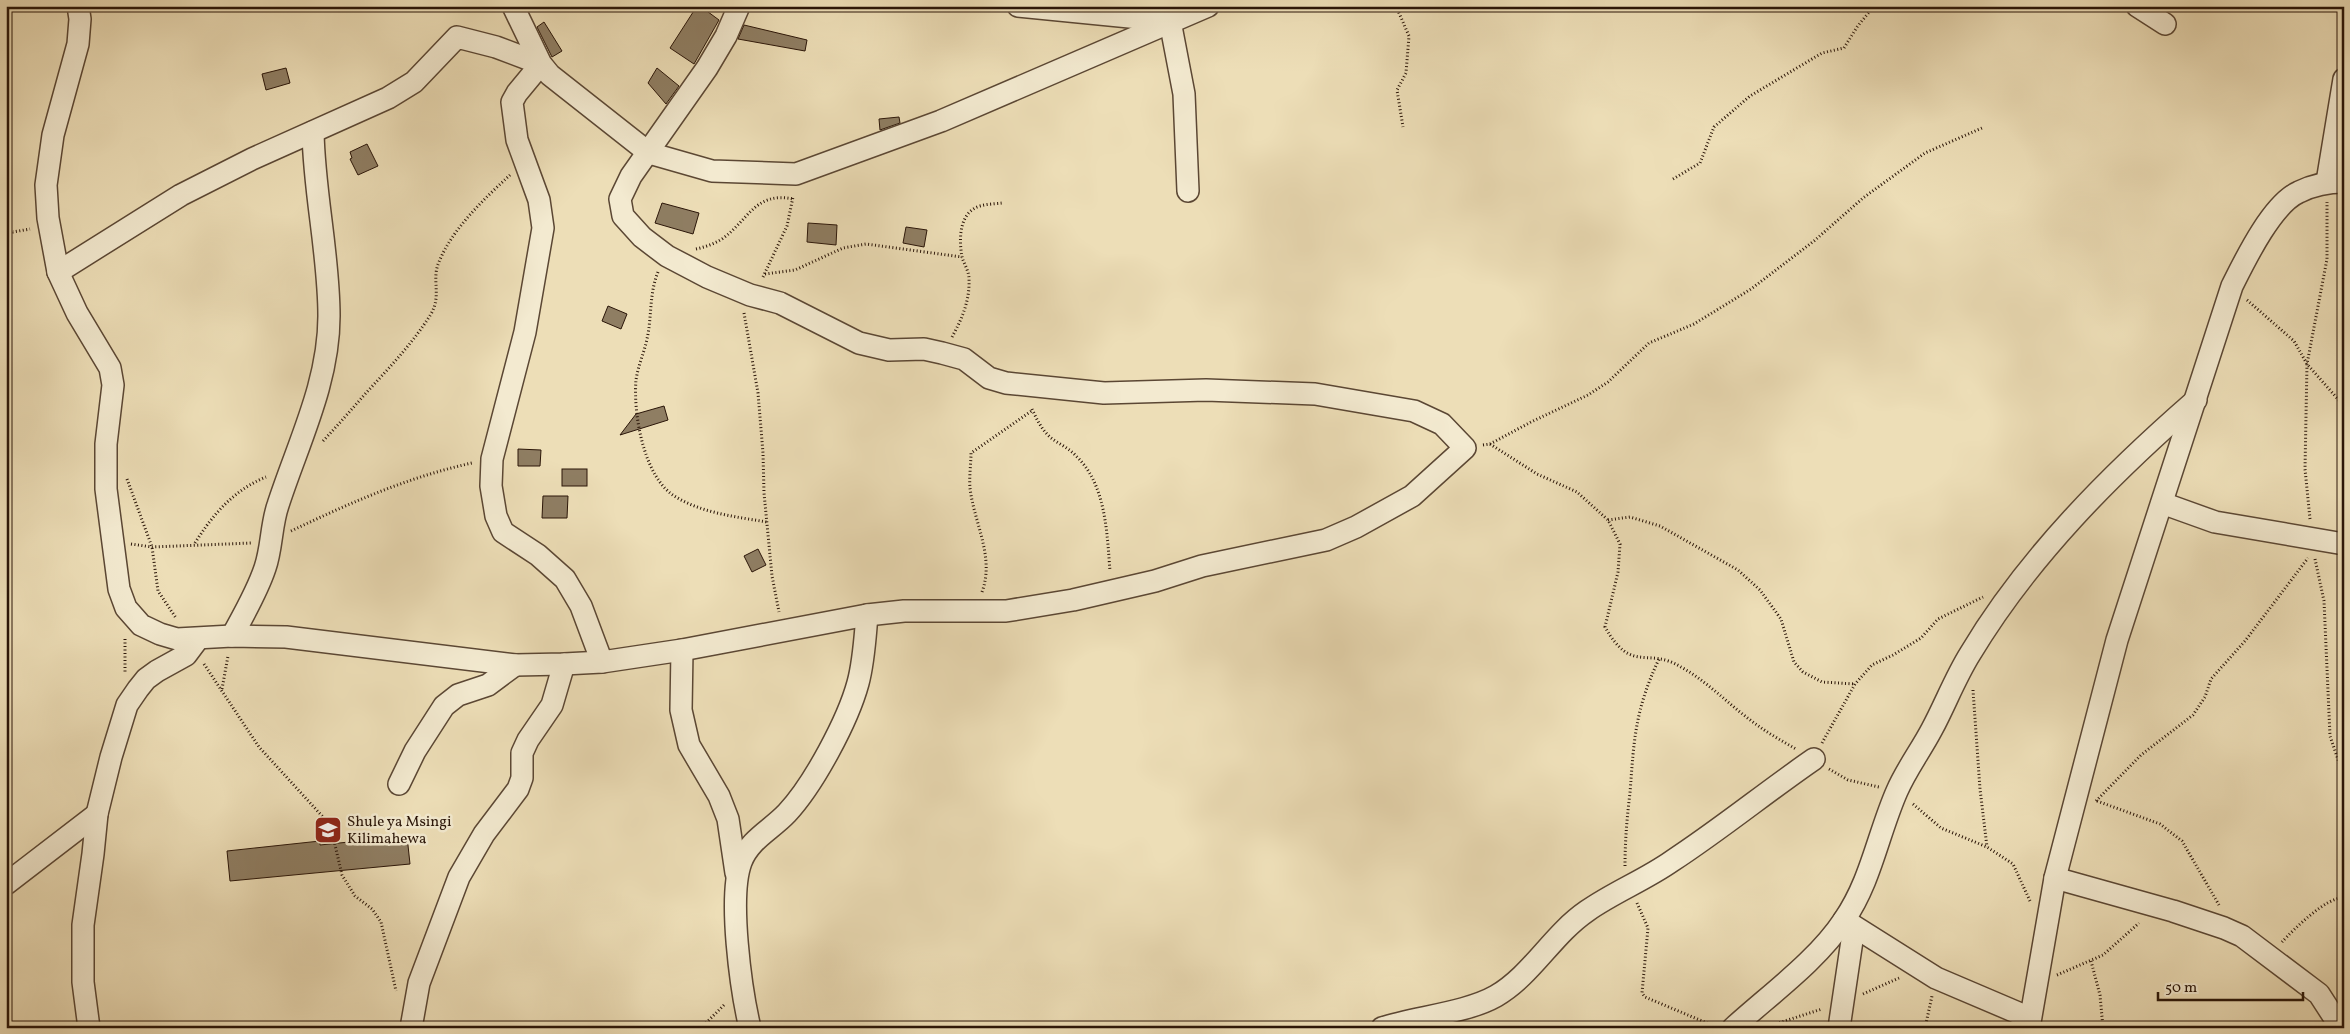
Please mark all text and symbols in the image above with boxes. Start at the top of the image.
place label: Shule ya Msingi Kilimahewa [347,812,451,850]
school or university icon: Shule ya Msingi Kilimahewa [313,815,343,845]
scale bar [2158,969,2302,1001]
text: 50 m [2165,978,2197,999]

